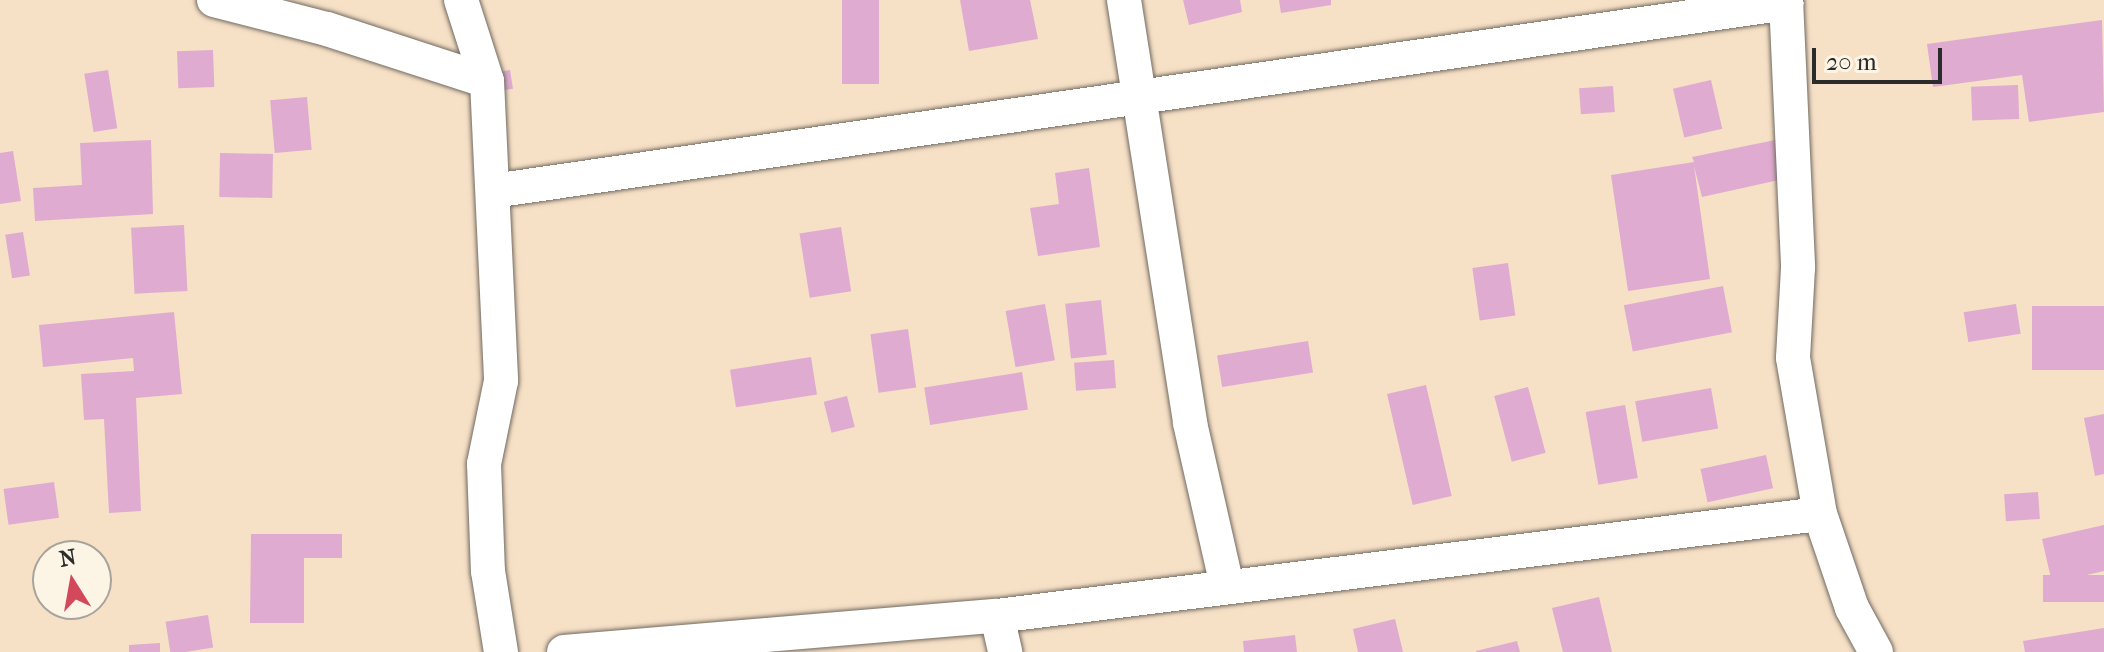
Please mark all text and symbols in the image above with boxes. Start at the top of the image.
scale bar [1816,32,1946,82]
text: 20 m [1826,48,1877,76]
north arrow [32,540,112,620]
text: N [57,544,78,573]

